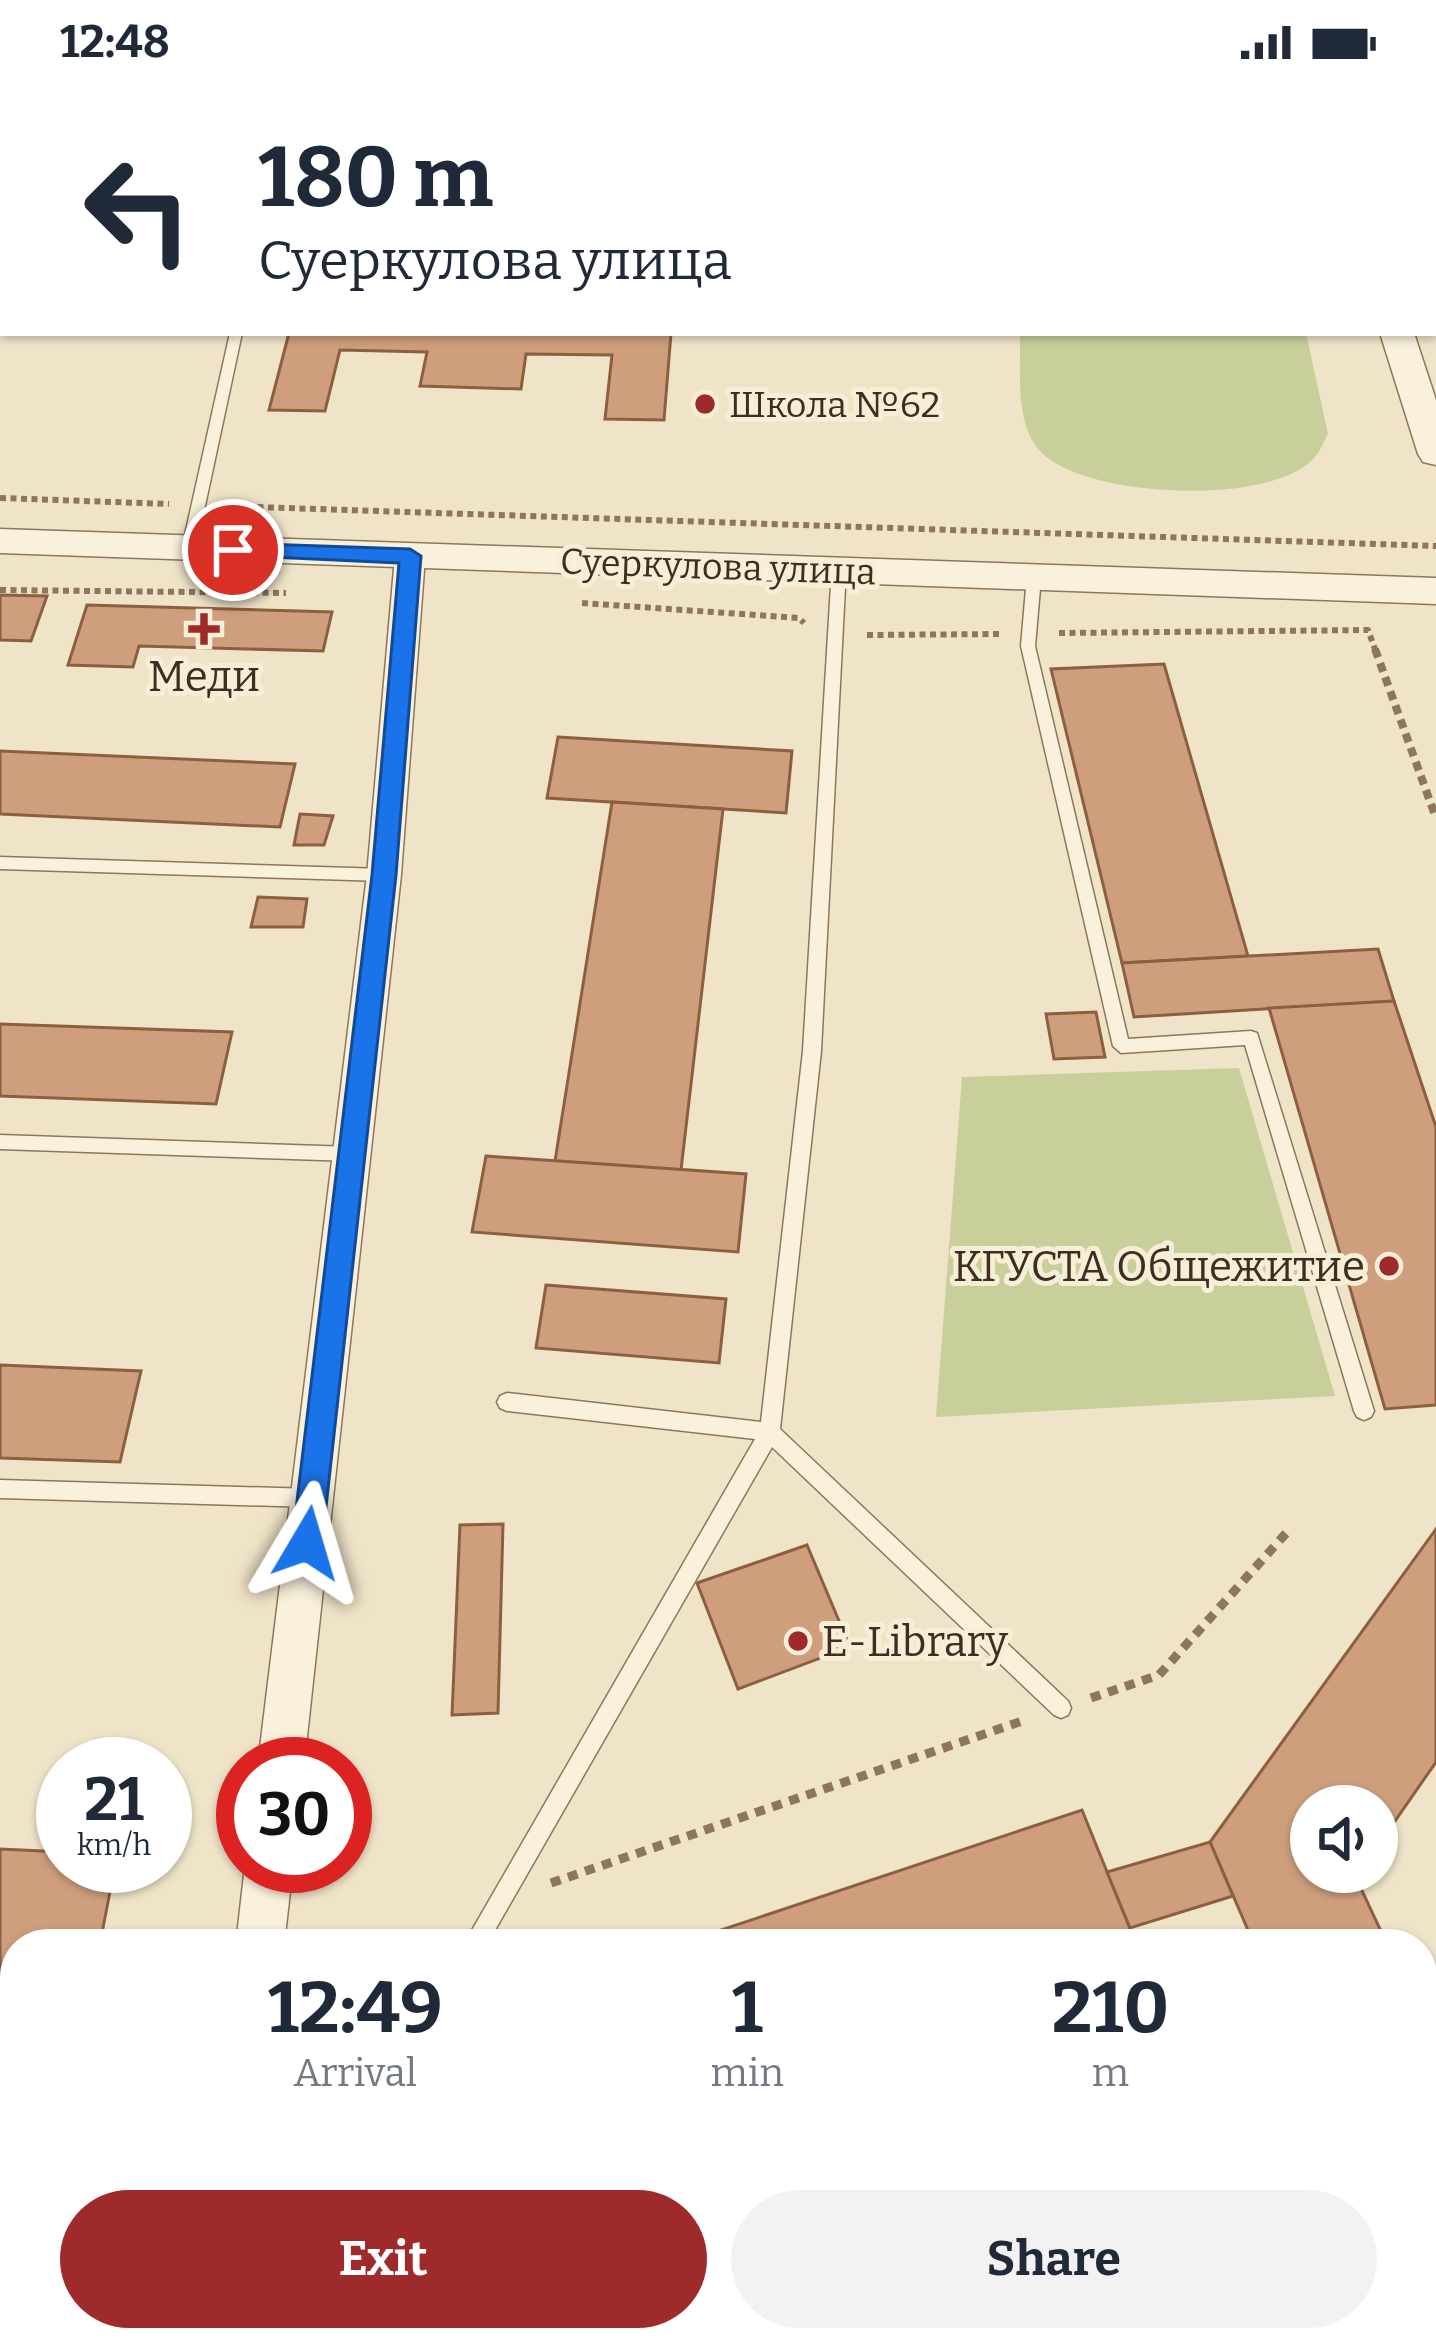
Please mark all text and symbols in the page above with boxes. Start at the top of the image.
text: 12:48 [60,15,170,69]
text: 180 m [258,127,493,228]
icon: left [60,132,216,288]
text: Суеркулова улица [258,229,732,293]
place label: Школа №62 [729,383,940,427]
marker: Школа №62 [692,391,718,417]
pin [182,499,284,601]
icon: arrive [200,517,266,583]
street label: Суеркулова улица [559,540,877,595]
marker: Меди [188,613,220,645]
place label: Меди [148,652,260,702]
place label: КГУСТА Общежитие [953,1242,1365,1292]
marker: КГУСТА Общежитие [1376,1253,1402,1279]
position arrow [244,1480,370,1606]
place label: E-Library [822,1617,1009,1667]
marker: E-Library [785,1628,811,1654]
speed limit sign: 30 [216,1737,372,1893]
text: 21 [84,1764,144,1836]
map controls [1290,1785,1398,1893]
button: sound [1290,1785,1398,1893]
text: km/h [77,1827,151,1863]
text: 12:49 [268,1965,443,2051]
text: 1 [732,1965,763,2051]
text: 210 [1052,1965,1169,2051]
text: Arrival [293,2050,417,2096]
text: min [710,2050,784,2096]
text: m [1092,2050,1129,2096]
button: Exit [60,2190,707,2328]
button: Share [731,2190,1377,2328]

